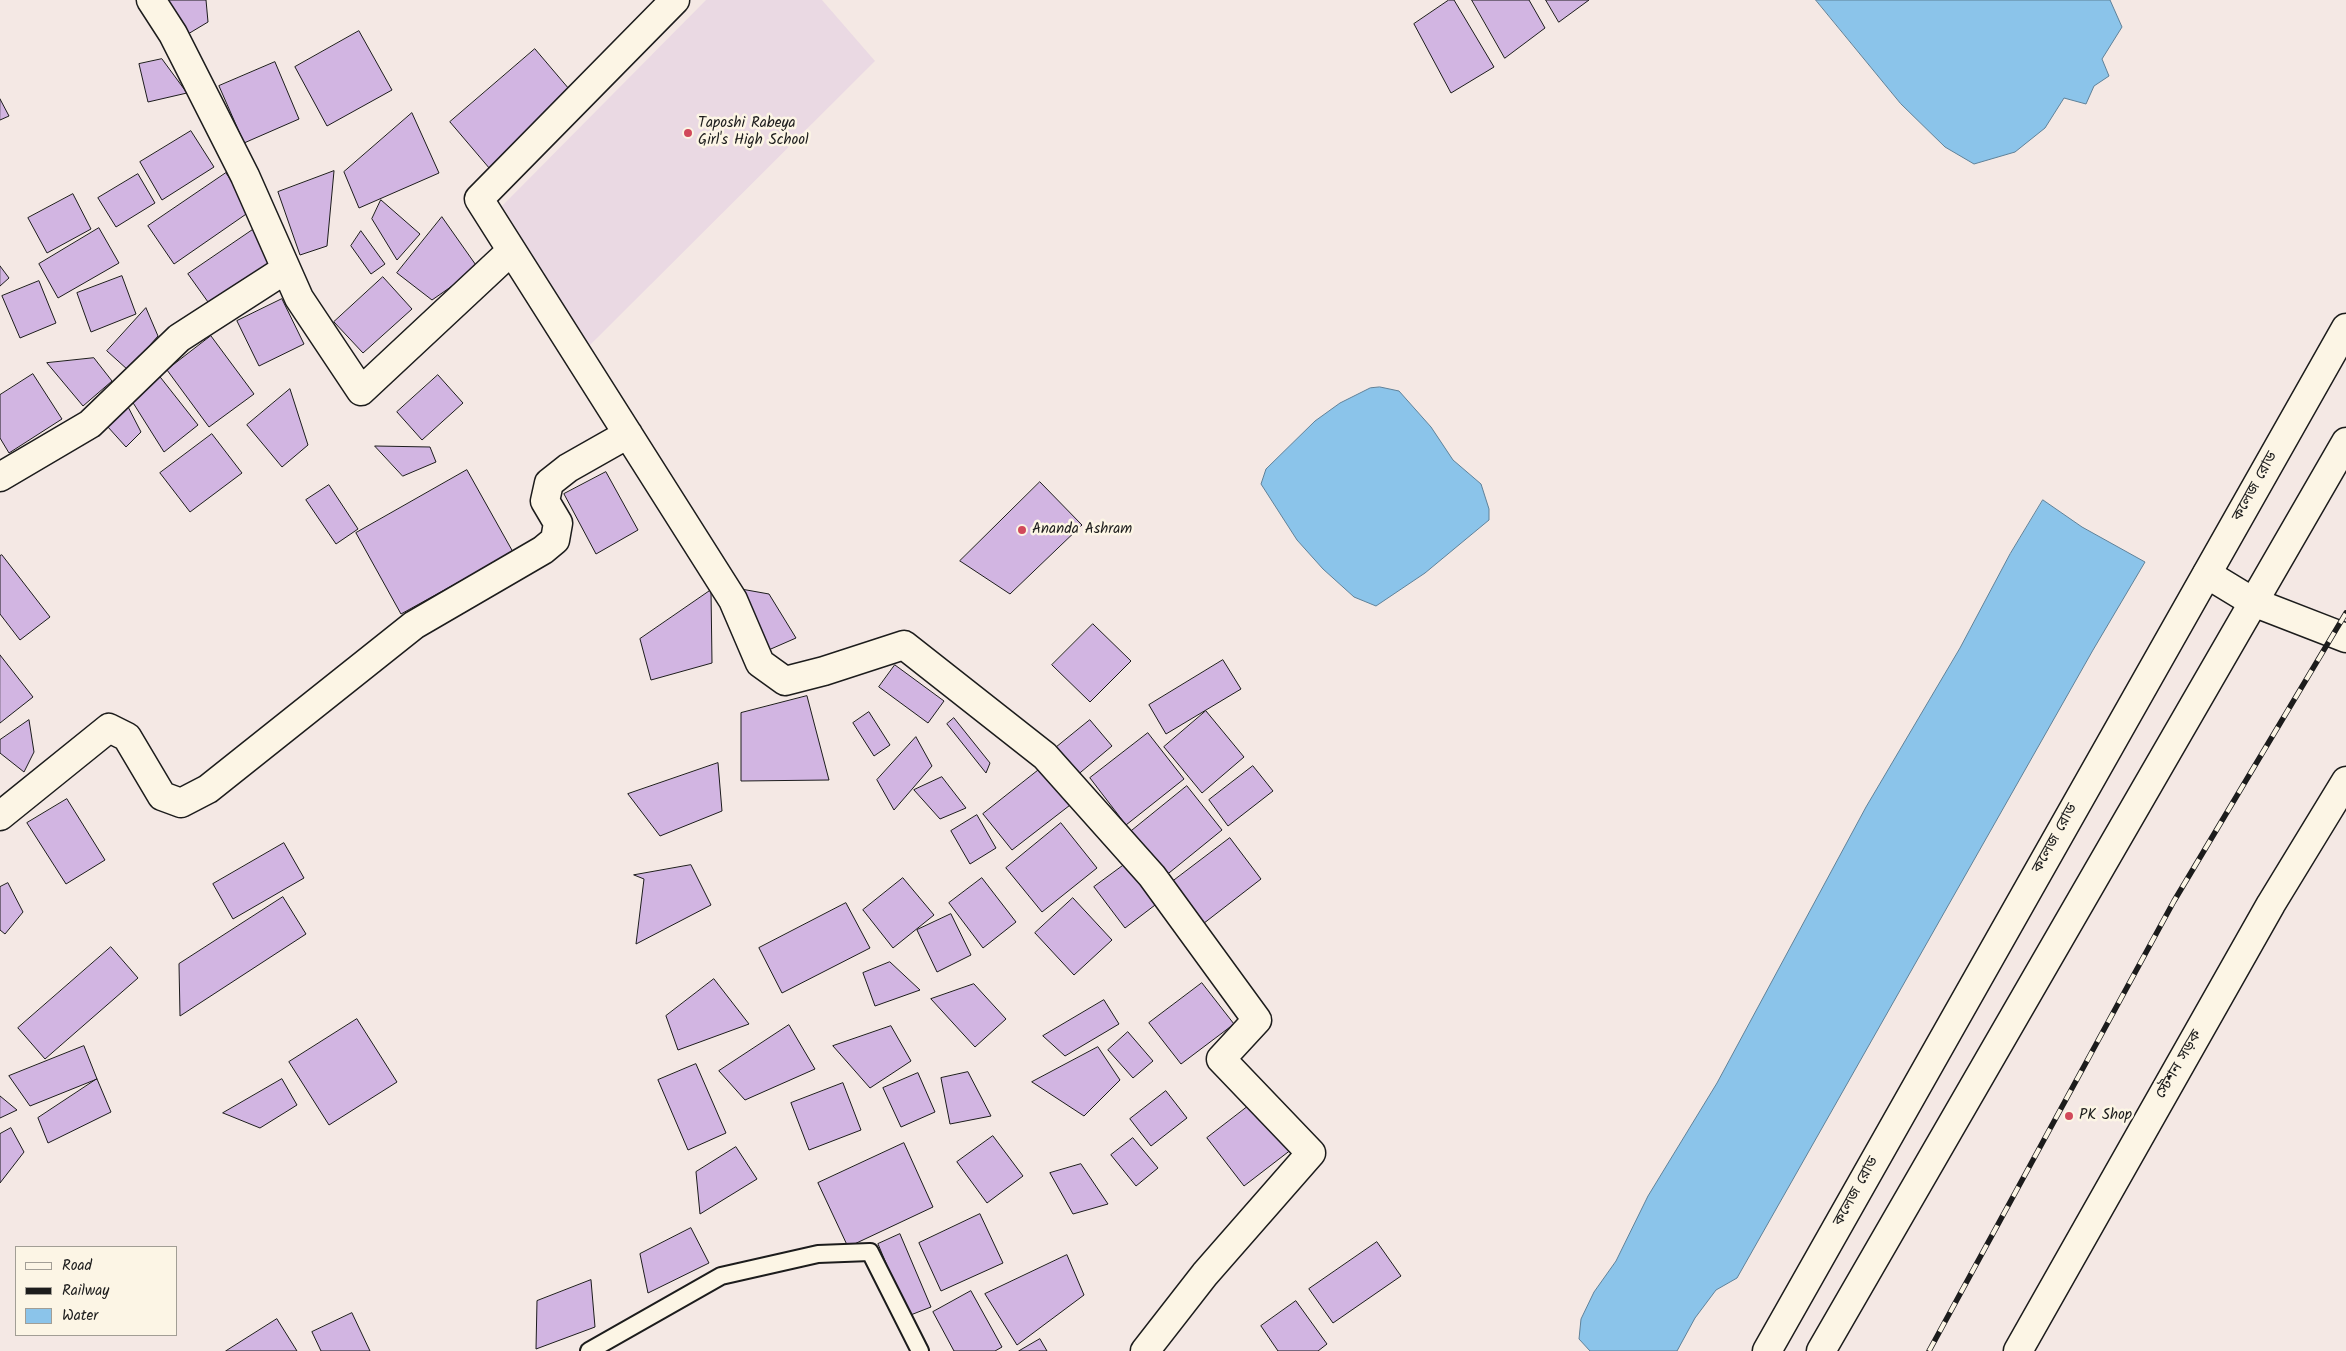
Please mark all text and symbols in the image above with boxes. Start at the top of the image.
place label: Taposhi Rabeya Girl's High School [698,115,809,150]
marker: Taposhi Rabeya Girl's High School [682,127,694,139]
street label: কলেজ রোড [2230,449,2282,525]
place label: Ananda Ashram [1032,521,1132,539]
marker: Ananda Ashram [1016,524,1028,536]
street label: কলেজ রোড [2030,801,2082,877]
street label: স্টেশন সড়ক [2153,1027,2207,1103]
place label: PK Shop [2079,1107,2132,1125]
marker: PK Shop [2063,1110,2075,1122]
street label: কলেজ রোড [1831,1154,1883,1230]
legend [15,1246,178,1336]
text: Road [62,1254,92,1278]
text: Railway [62,1279,109,1303]
text: Water [62,1304,98,1328]

